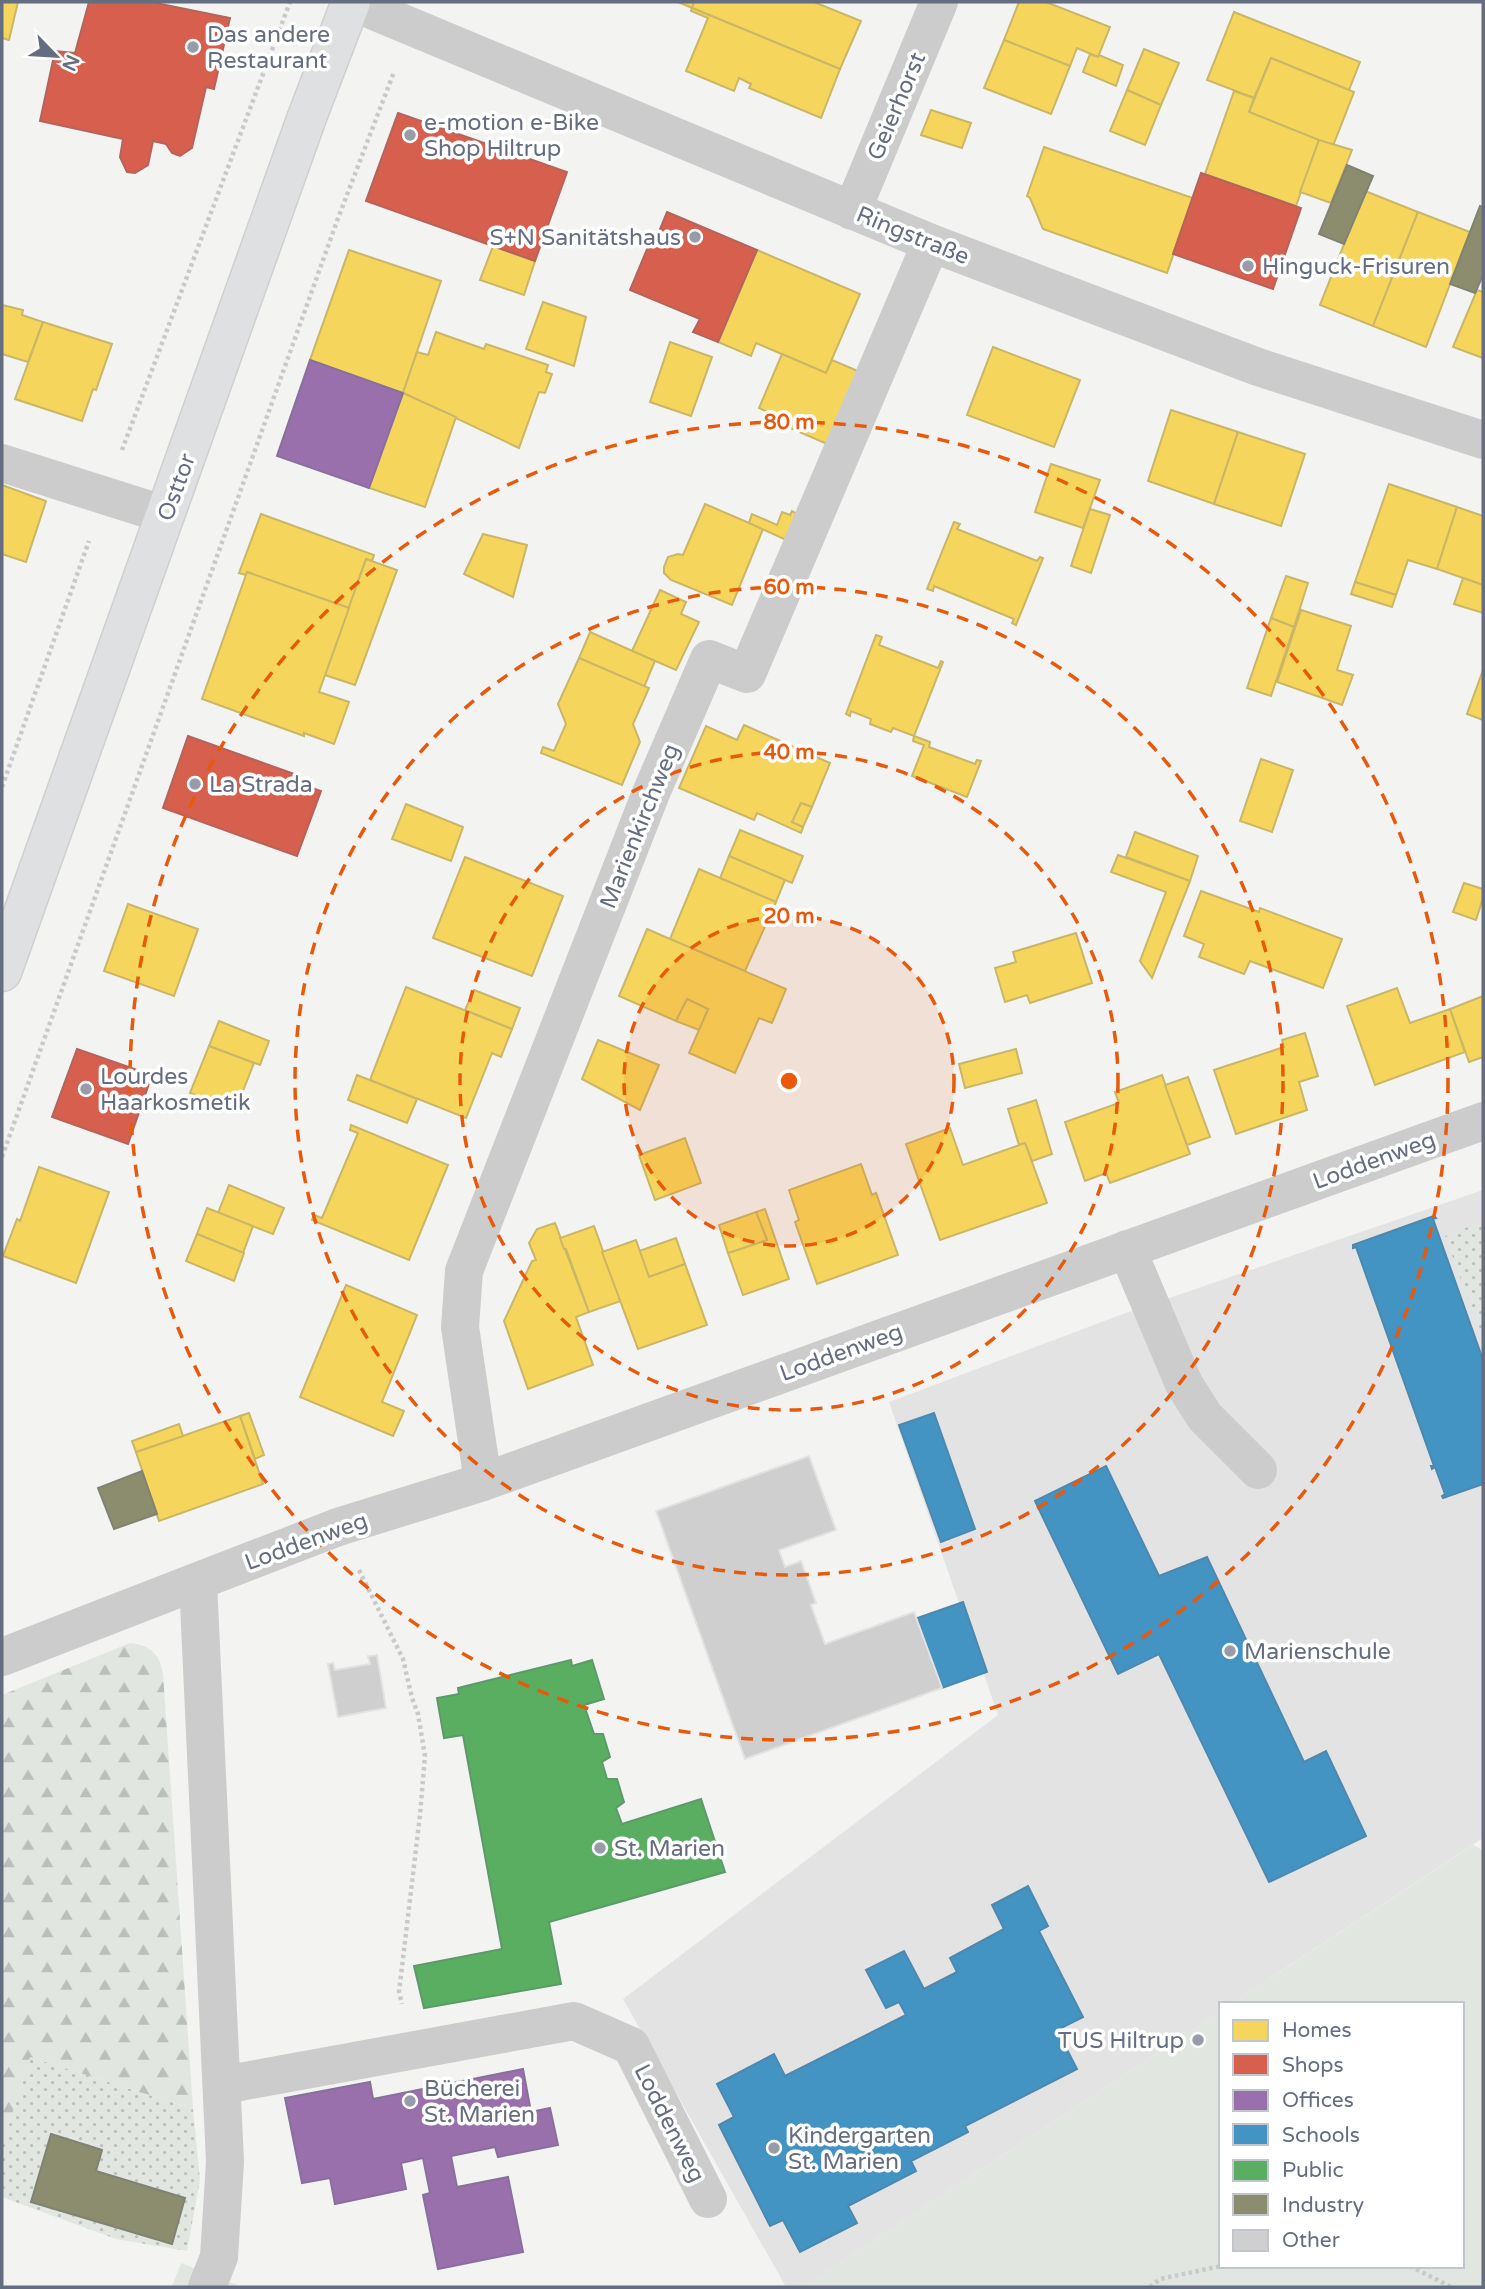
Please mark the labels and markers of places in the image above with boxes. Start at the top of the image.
place label: Das andere Restaurant [207,21,330,75]
marker: Das andere Restaurant [185,39,201,55]
place label: e-motion e-Bike Shop Hiltrup [424,109,599,163]
marker: e-motion e-Bike Shop Hiltrup [402,127,418,143]
place label: S+N Sanitätshaus [489,224,681,252]
marker: S+N Sanitätshaus [687,229,703,245]
place label: Hinguck-Frisuren [1262,253,1450,281]
marker: Hinguck-Frisuren [1240,258,1256,274]
place label: La Strada [209,771,313,799]
marker: La Strada [187,776,203,792]
place label: Lourdes Haarkosmetik [100,1063,251,1117]
centre of rings [777,1069,801,1093]
marker: Lourdes Haarkosmetik [78,1081,94,1097]
place label: Marienschule [1244,1638,1391,1666]
marker: Marienschule [1222,1643,1238,1659]
place label: St. Marien [614,1835,725,1863]
marker: St. Marien [592,1840,608,1856]
place label: TUS Hiltrup [1058,2027,1184,2055]
marker: TUS Hiltrup [1190,2032,1206,2048]
place label: Bücherei St. Marien [424,2075,535,2129]
marker: Bücherei St. Marien [402,2093,418,2109]
place label: Kindergarten St. Marien [788,2122,931,2176]
marker: Kindergarten St. Marien [766,2140,782,2156]

